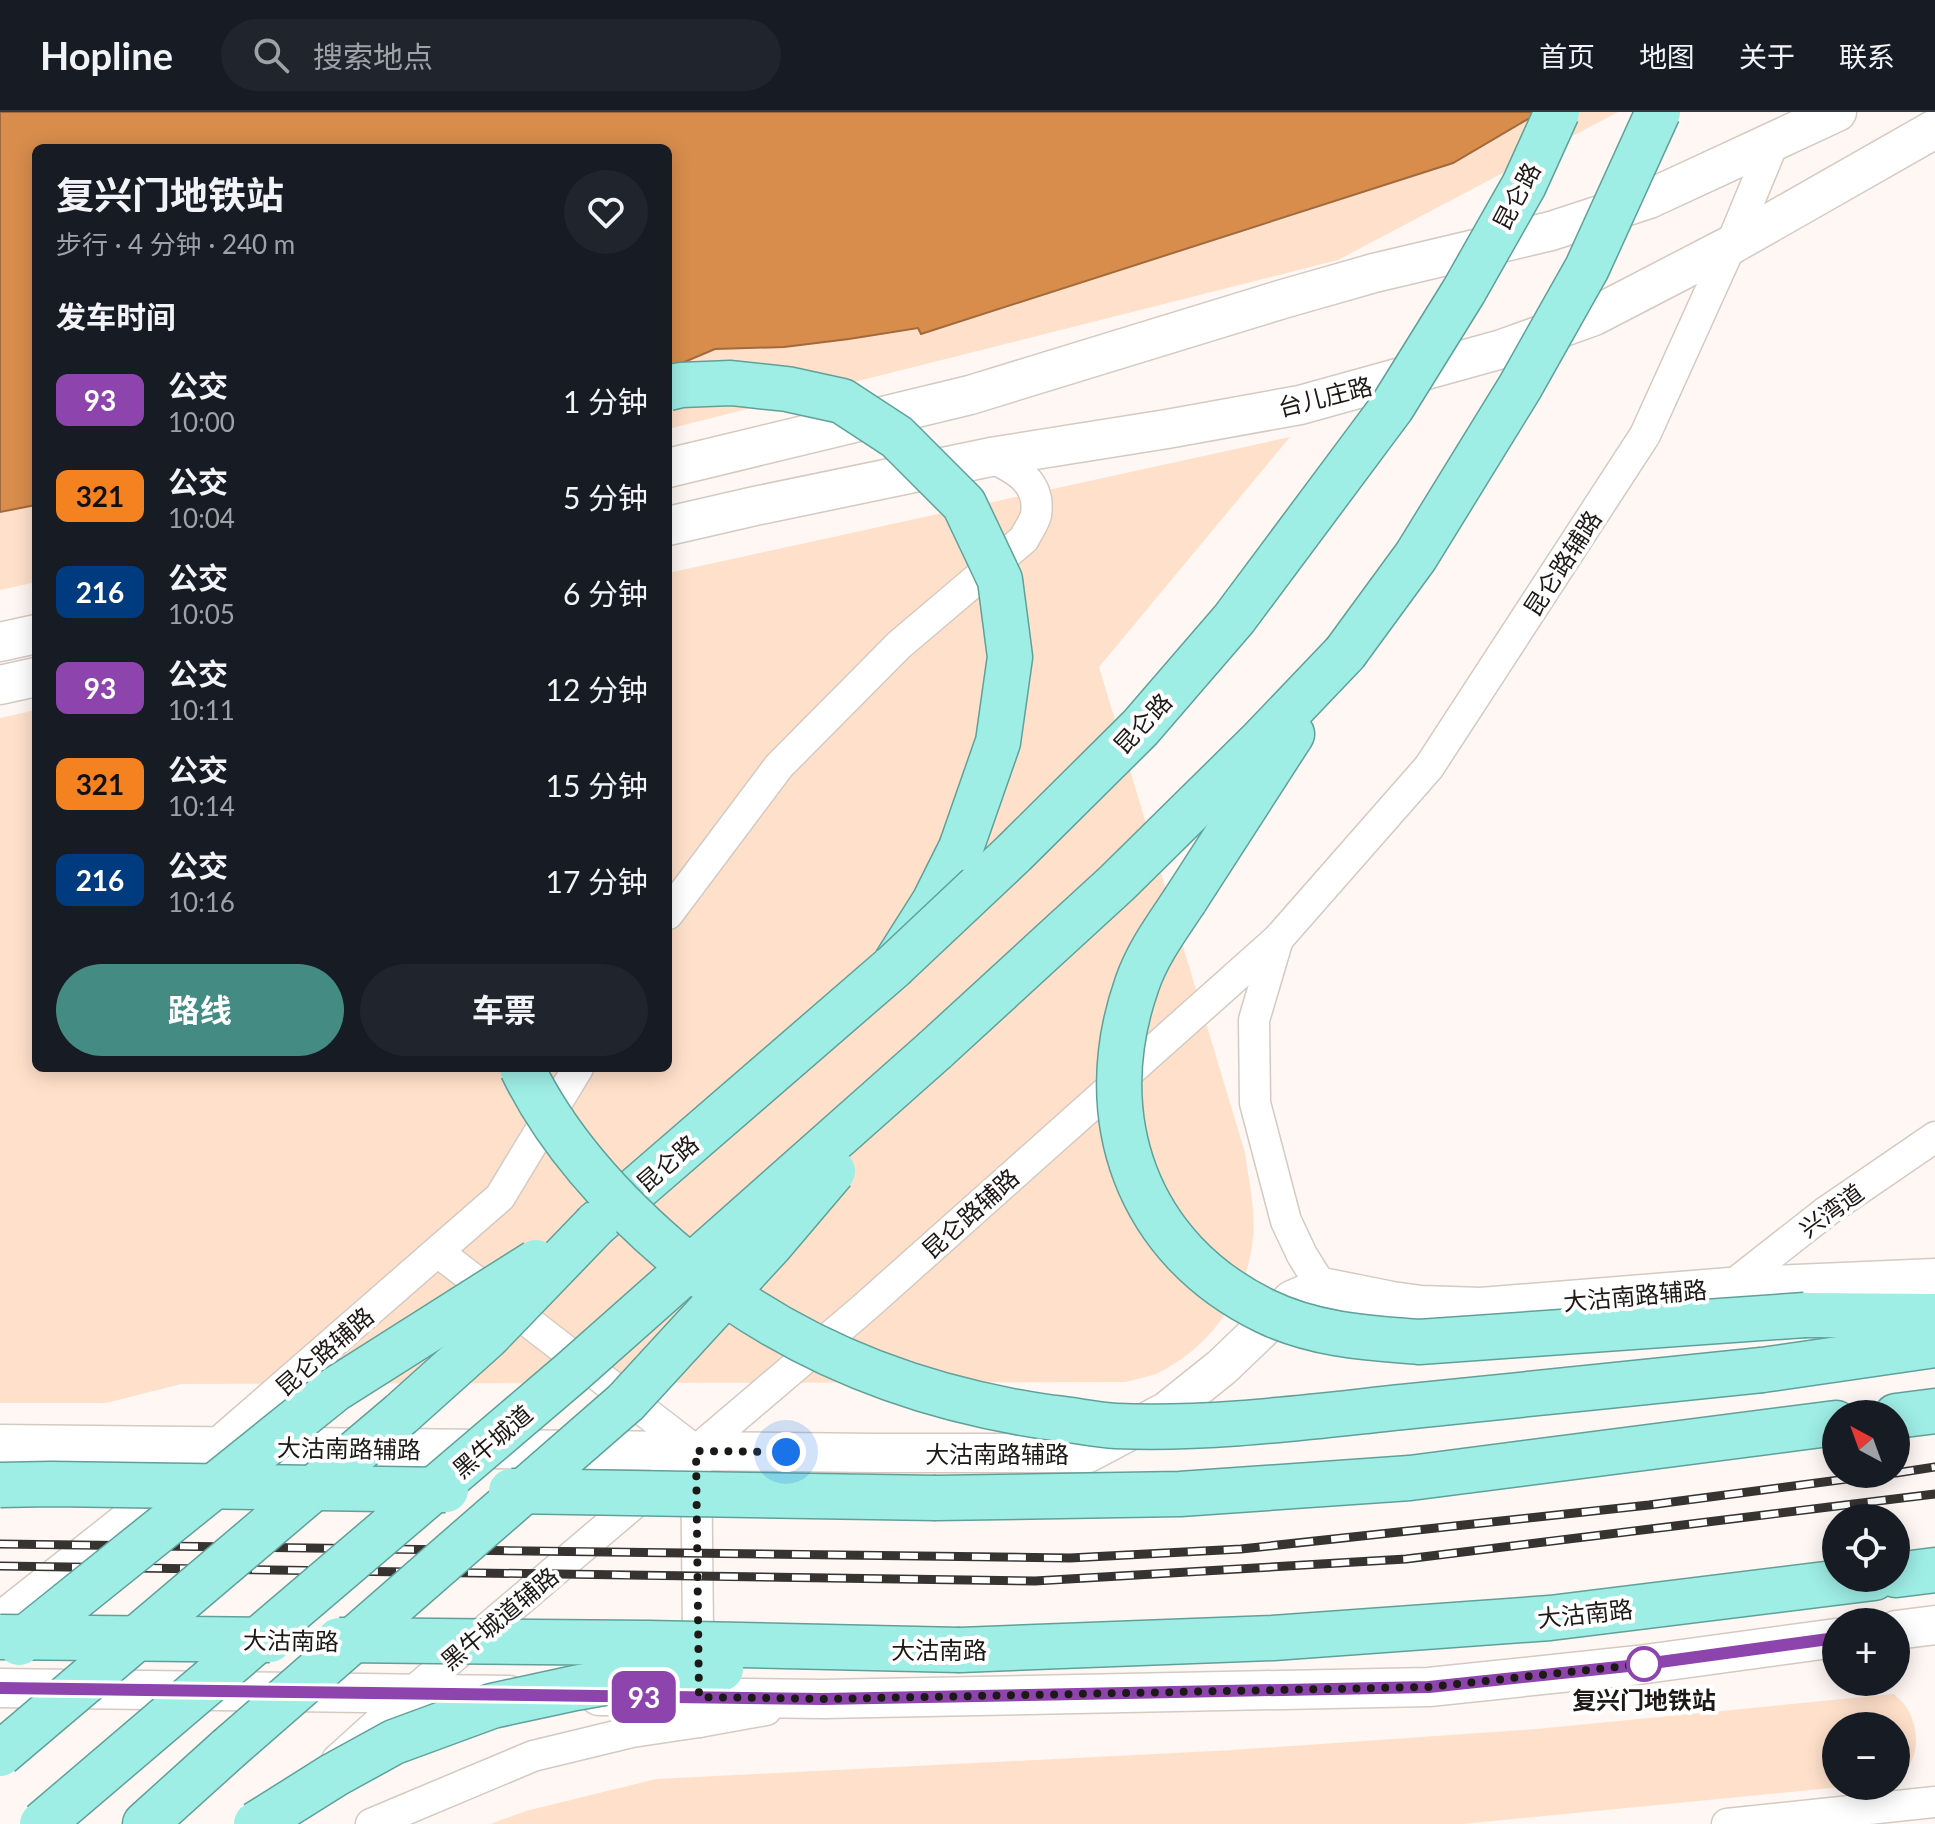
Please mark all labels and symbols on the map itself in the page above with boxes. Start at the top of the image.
street label: 昆仑路 [1486,157,1546,235]
street label: 台儿庄路 [1275,370,1375,422]
street label: 昆仑路辅路 [1517,505,1607,621]
street label: 昆仑路 [1107,687,1177,759]
street label: 昆仑路 [630,1128,704,1198]
street label: 昆仑路辅路 [916,1162,1024,1264]
street label: 兴湾道 [1793,1177,1869,1243]
street label: 大沽南路辅路 [1562,1274,1708,1316]
street label: 昆仑路辅路 [269,1301,379,1401]
street label: 黑牛城道 [446,1399,538,1483]
north arrow [1822,1400,1910,1488]
street label: 大沽南路辅路 [277,1432,421,1464]
your location [766,1432,806,1472]
street label: 大沽南路辅路 [925,1439,1069,1468]
street label: 黑牛城道辅路 [435,1561,563,1675]
street label: 大沽南路 [1536,1594,1634,1632]
street label: 大沽南路 [243,1625,339,1655]
street label: 大沽南路 [891,1635,987,1664]
marker: 复兴门地铁站 [1627,1647,1661,1681]
line badge: 93 [608,1671,680,1723]
place label: 复兴门地铁站 [1572,1685,1716,1714]

